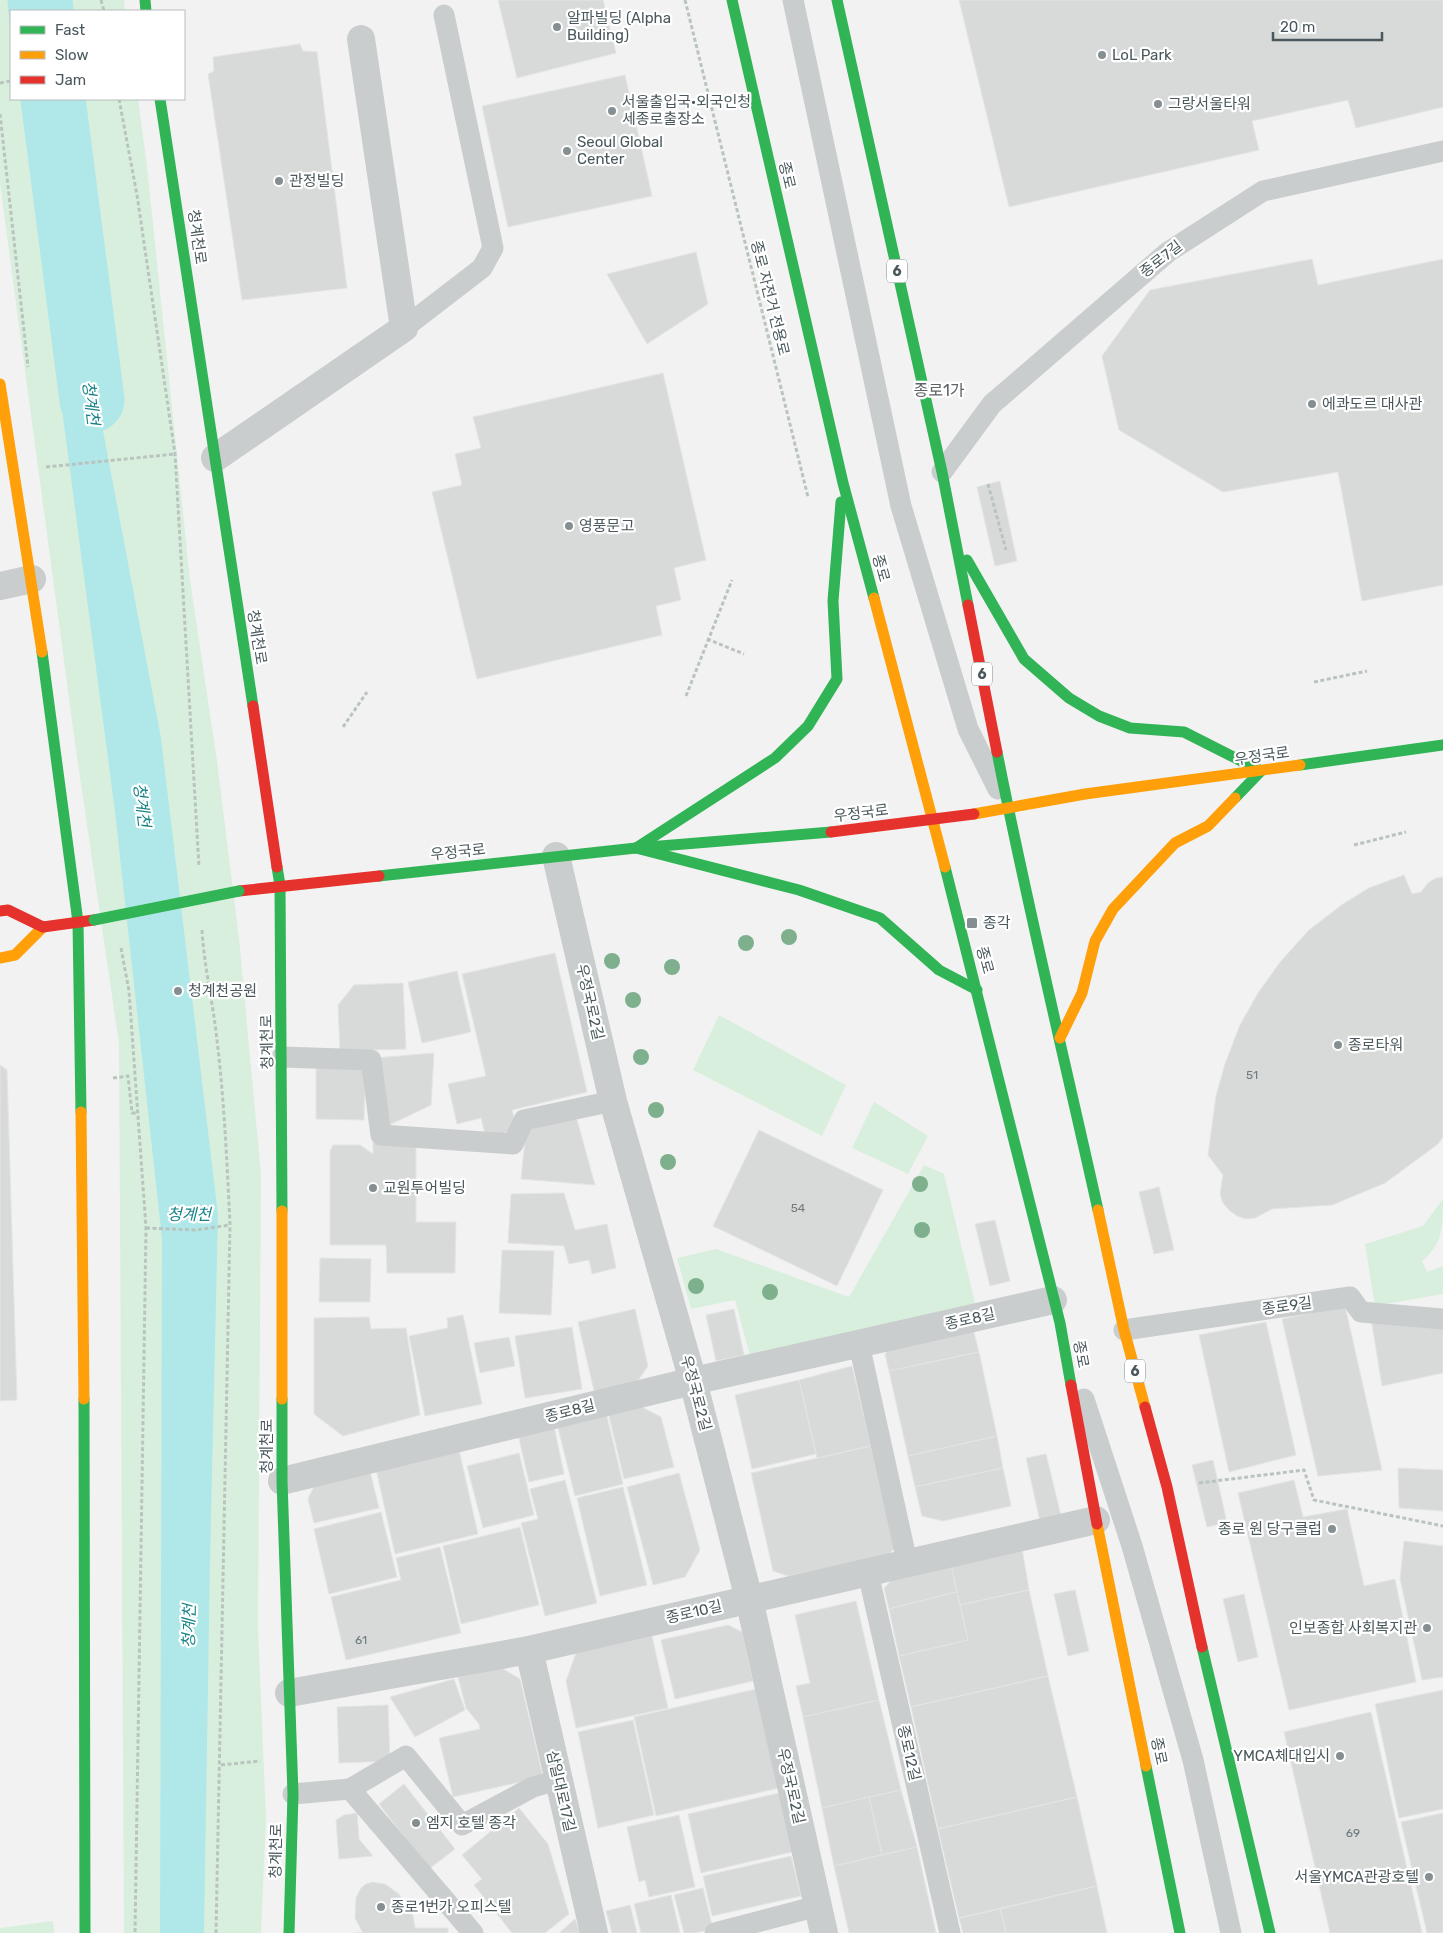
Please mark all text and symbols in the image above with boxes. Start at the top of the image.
place label: 알파빌딩 (Alpha Building) [567,9,671,44]
legend [10,10,185,100]
scale bar [1273,10,1382,42]
text: 20 m [1280,18,1315,36]
text: Fast [55,21,85,39]
marker: 알파빌딩 (Alpha Building) [551,21,563,33]
text: Slow [55,46,88,64]
place label: LoL Park [1112,46,1172,64]
marker: LoL Park [1096,49,1108,61]
text: Jam [55,71,86,89]
place label: 서울출입국·외국인청 세종로출장소 [622,93,751,128]
place label: 그랑서울타워 [1168,95,1251,113]
marker: 그랑서울타워 [1152,98,1164,110]
marker: 서울출입국·외국인청 세종로출장소 [606,105,618,117]
place label: Seoul Global Center [577,133,663,168]
marker: Seoul Global Center [561,145,573,157]
street label: 종로 [775,160,799,190]
place label: 관정빌딩 [289,172,344,190]
marker: 관정빌딩 [273,175,285,187]
street label: 청계천로 [184,208,210,266]
street label: 종로7길 [1136,237,1186,281]
street label: 종로 자전거 전용로 [747,239,793,357]
road number: 6 [887,260,907,282]
water label: 청계천 [79,380,103,428]
district label: 종로1가 [913,381,965,400]
place label: 에콰도르 대사관 [1322,395,1422,413]
marker: 에콰도르 대사관 [1306,398,1318,410]
place label: 영풍문고 [579,517,634,535]
marker: 영풍문고 [563,520,575,532]
street label: 종로 [869,552,893,584]
street label: 청계천로 [244,608,270,666]
road number: 6 [972,662,992,686]
street label: 우정국로 [1233,743,1291,769]
water label: 청계천 [130,782,154,830]
street label: 우정국로 [833,801,889,825]
street label: 우정국로 [430,840,486,864]
place label: 종각 [983,914,1011,932]
marker: 종각 [965,916,979,930]
street label: 종로 [973,944,997,976]
street label: 우정국로2길 [572,962,608,1042]
place label: 청계천공원 [188,982,257,1000]
marker: 청계천공원 [172,985,184,997]
street label: 청계천로 [258,1014,276,1070]
place label: 종로타워 [1348,1036,1403,1054]
marker: 종로타워 [1332,1039,1344,1051]
house number: 51 [1246,1068,1258,1082]
place label: 교원투어빌딩 [383,1179,466,1197]
marker: 교원투어빌딩 [367,1182,379,1194]
house number: 54 [791,1201,806,1215]
water label: 청계천 [167,1205,213,1224]
street label: 종로9길 [1261,1294,1313,1318]
street label: 종로8길 [943,1304,997,1334]
street label: 종로 [1070,1339,1092,1369]
street label: 우정국로2길 [677,1353,715,1433]
road number: 6 [1125,1360,1145,1382]
street label: 종로8길 [543,1396,597,1426]
street label: 청계천로 [258,1418,276,1474]
place label: 종로 원 당구클럽 [1218,1520,1322,1538]
marker: 종로 원 당구클럽 [1326,1523,1338,1535]
street label: 종로10길 [664,1597,724,1627]
water label: 청계천 [179,1601,199,1648]
place label: 인보종합 사회복지관 [1289,1619,1417,1637]
marker: 인보종합 사회복지관 [1421,1622,1433,1634]
house number: 61 [355,1633,367,1647]
street label: 종로12길 [894,1723,924,1783]
street label: 종로 [1147,1736,1171,1766]
street label: 우정국로2길 [773,1746,809,1826]
place label: YMCA체대입시 [1233,1747,1330,1765]
street label: 삼일대로17길 [543,1748,579,1834]
marker: YMCA체대입시 [1334,1750,1346,1762]
place label: 엠지 호텔 종각 [426,1814,516,1832]
marker: 엠지 호텔 종각 [410,1817,422,1829]
street label: 청계천로 [267,1823,285,1879]
house number: 69 [1346,1826,1360,1840]
place label: 서울YMCA관광호텔 [1295,1868,1419,1886]
marker: 서울YMCA관광호텔 [1423,1871,1435,1883]
place label: 종로1번가 오피스텔 [391,1898,512,1916]
marker: 종로1번가 오피스텔 [375,1901,387,1913]

